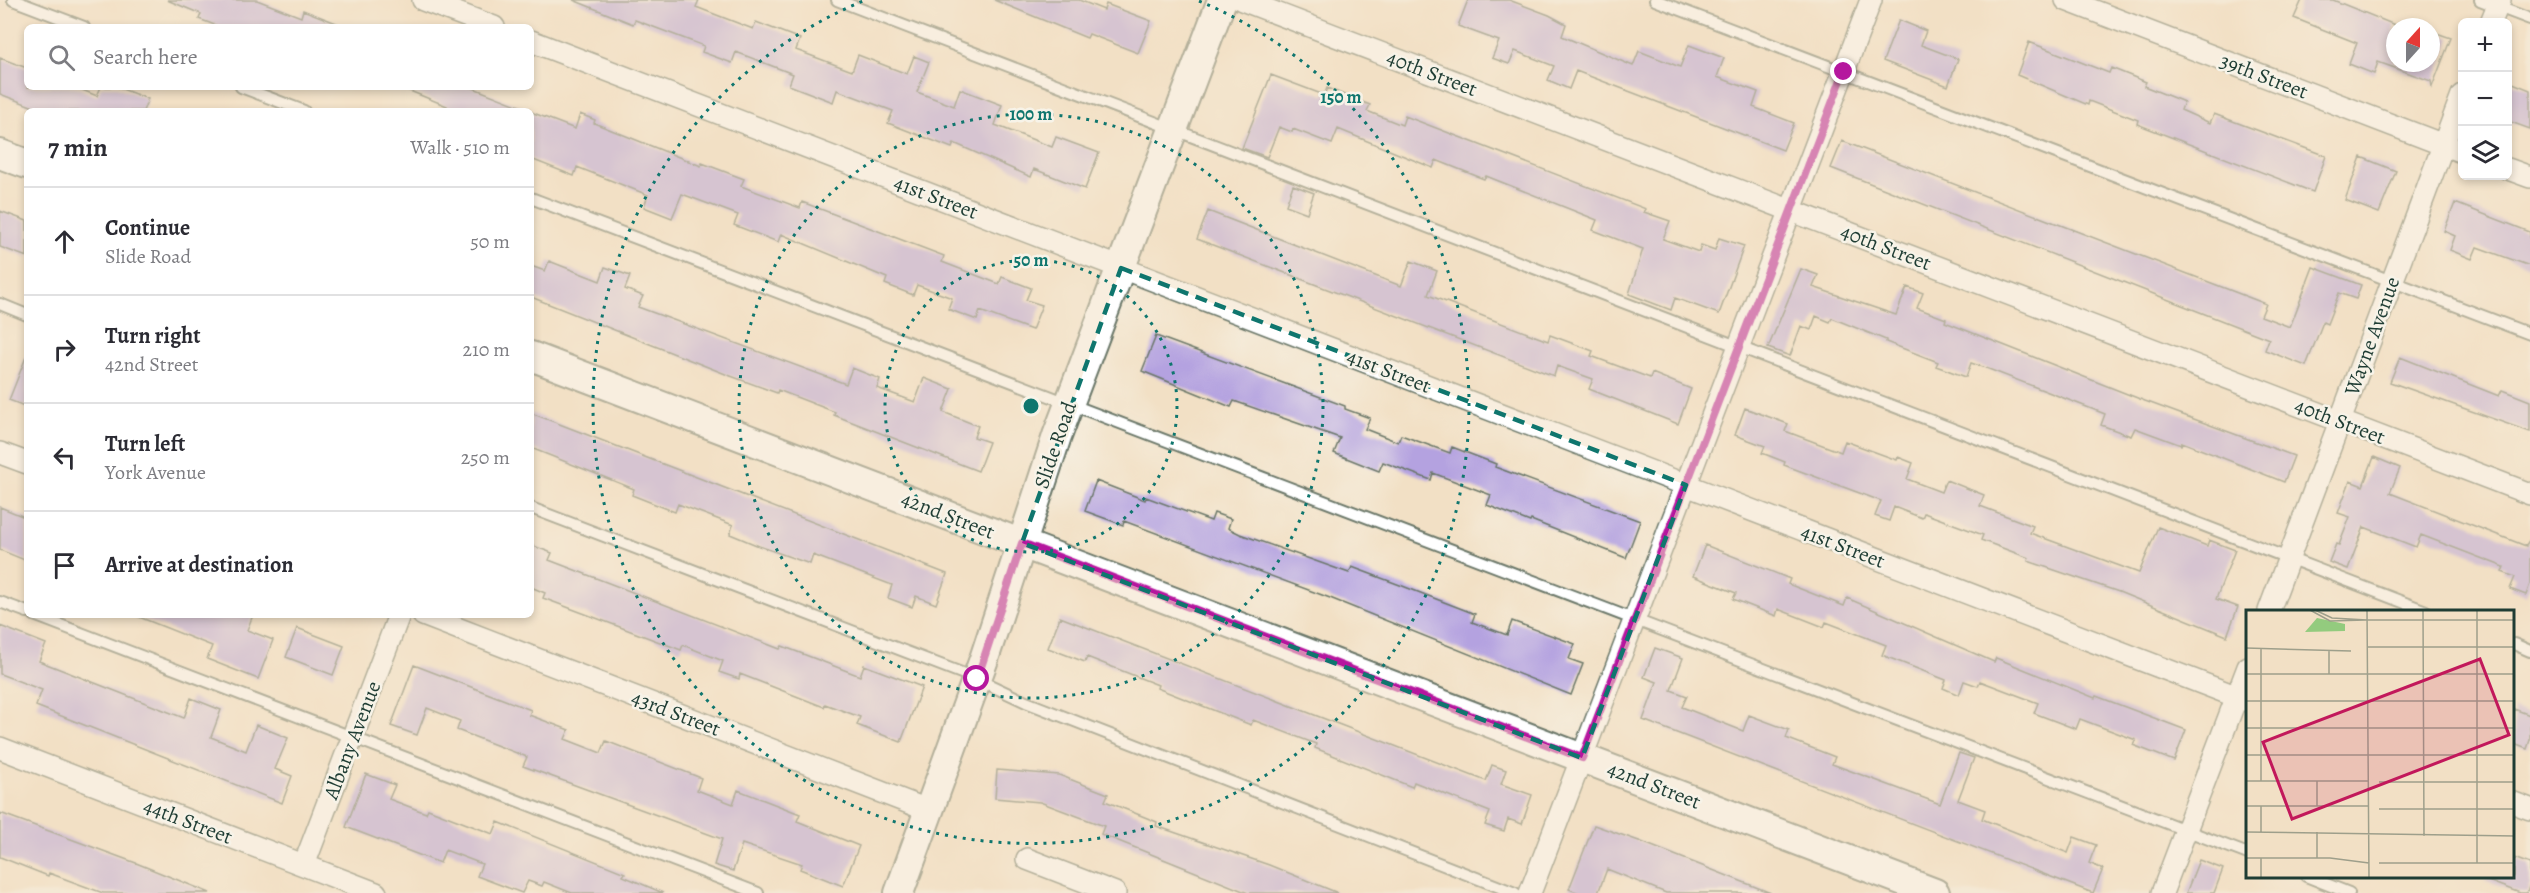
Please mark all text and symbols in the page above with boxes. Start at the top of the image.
north arrow [2386,18,2440,72]
map controls [2458,18,2512,180]
button: + [2458,18,2512,72]
search box [24,24,534,90]
icon: search [45,41,78,74]
text: Search here [93,42,198,72]
street label: 40th Street [1383,43,1481,103]
street label: 39th Street [2216,46,2312,106]
route end [1830,58,1856,84]
button: − [2458,72,2512,126]
text: 150 m [1320,85,1362,109]
text: 100 m [1010,102,1052,126]
button: layers [2458,126,2512,180]
text: 7 min [48,130,108,165]
text: Walk · 510 m [410,134,510,161]
street label: 41st Street [890,168,982,226]
text: Continue [105,213,190,243]
street label: 40th Street [1837,217,1935,277]
icon: ahead [48,225,81,258]
text: 50 m [470,228,510,255]
text: Slide Road [105,243,191,270]
text: 50 m [1014,248,1048,272]
street label: Wayne Avenue [2337,273,2406,400]
text: Turn right [105,321,201,351]
icon: right [48,333,81,366]
text: 210 m [462,336,510,363]
street label: 41st Street [1343,342,1435,400]
text: 42nd Street [105,351,198,378]
street label: 40th Street [2291,391,2389,451]
centre of rings [1021,396,1041,416]
street label: Slide Road [1027,397,1083,492]
text: Turn left [105,429,185,459]
icon: left [48,441,81,474]
text: 250 m [461,444,510,471]
text: York Avenue [105,459,206,486]
street label: 42nd Street [897,484,999,546]
street label: 41st Street [1797,517,1889,575]
icon: arrive [48,549,81,582]
text: Arrive at destination [105,550,294,580]
inset map [2246,610,2515,878]
route start [963,665,989,691]
street label: Albany Avenue [316,677,387,804]
street label: 43rd Street [627,683,725,743]
street label: 42nd Street [1603,754,1705,816]
street label: 44th Street [140,791,236,851]

